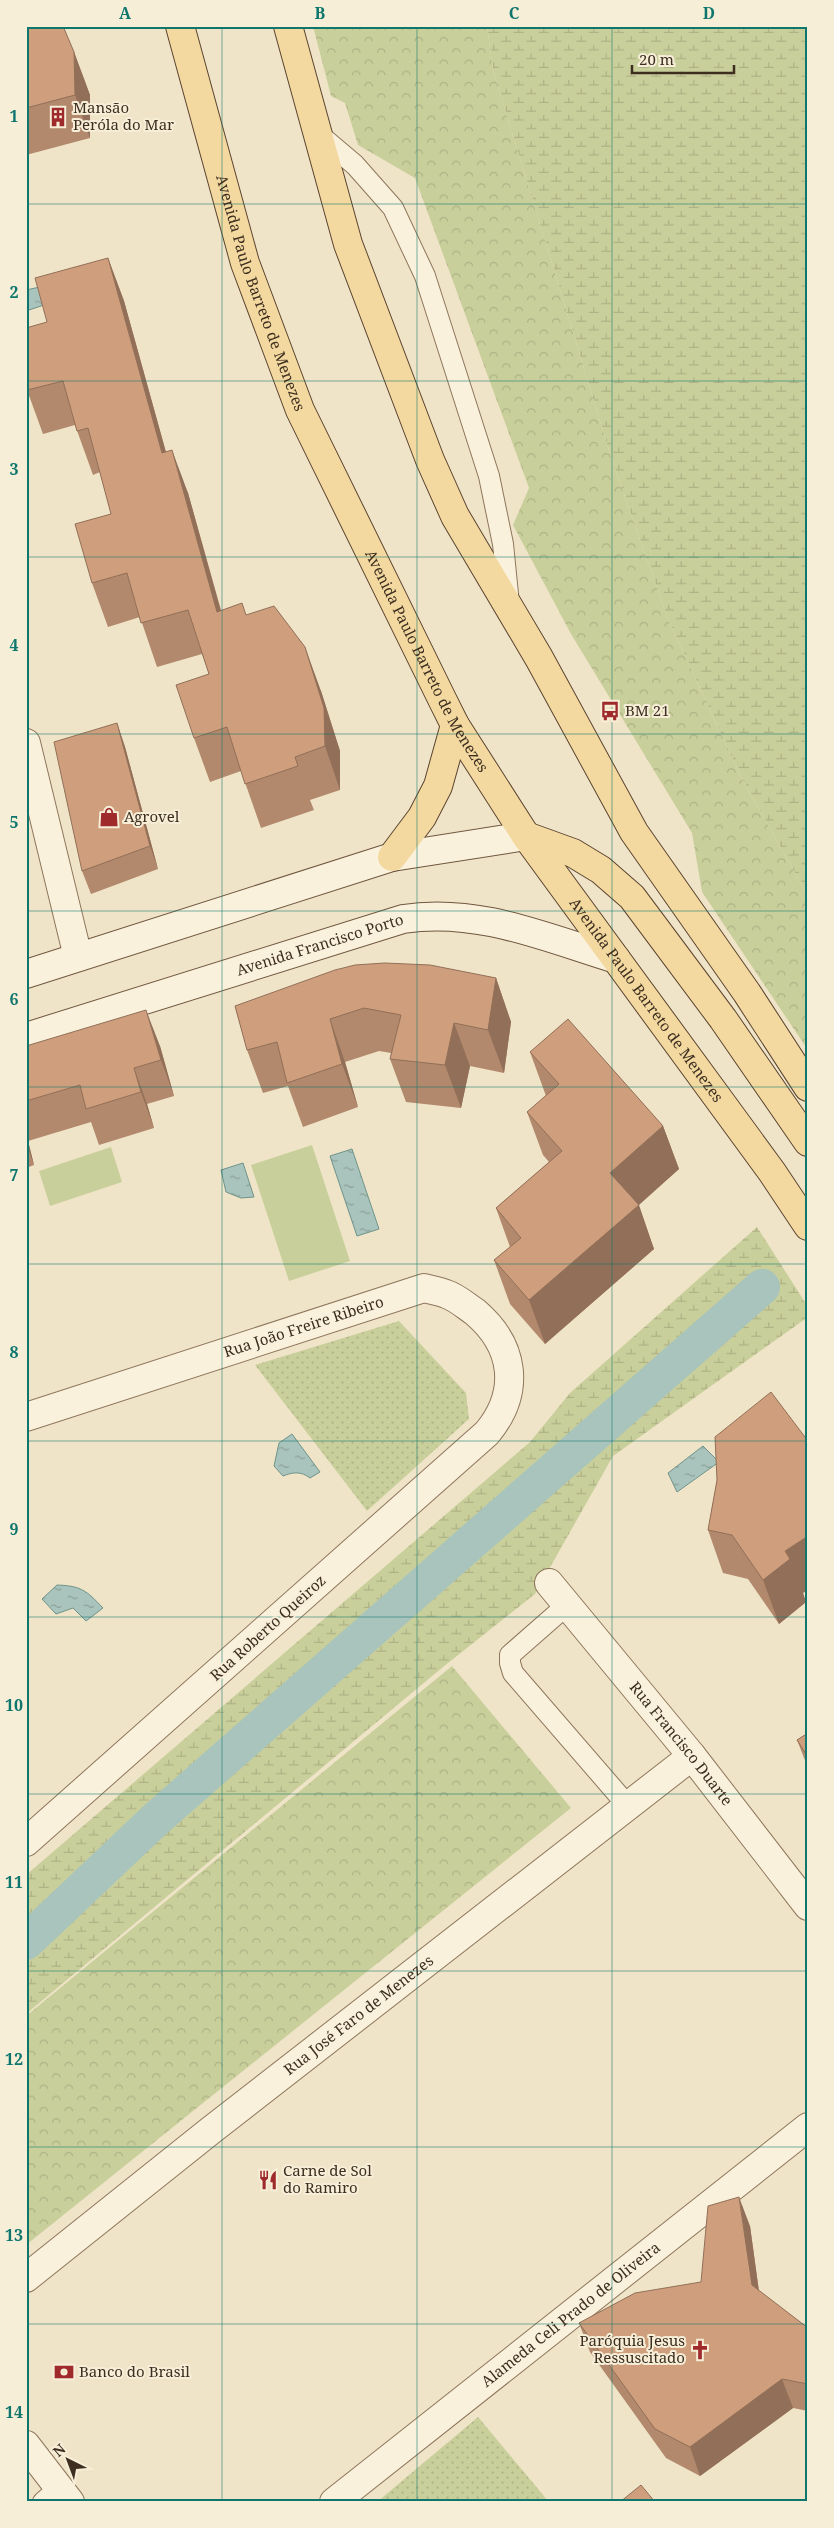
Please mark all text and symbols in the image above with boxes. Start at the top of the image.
text: A [119,2,132,24]
text: B [315,2,326,24]
text: C [509,2,520,24]
text: D [703,2,715,24]
scale bar [632,42,734,74]
text: 20 m [639,49,674,69]
place label: Mansão Peróla do Mar [73,97,174,134]
text: 1 [9,105,19,127]
building icon: Mansão Peróla do Mar [47,106,69,128]
street label: Avenida Paulo Barreto de Menezes [212,172,311,414]
text: 2 [9,281,19,303]
text: 3 [9,458,19,480]
street label: Avenida Paulo Barreto de Menezes [361,546,494,776]
text: 4 [9,634,19,656]
bus stop icon: BM 21 [599,700,621,722]
place label: BM 21 [625,700,670,720]
shop icon: Agrovel [98,806,120,828]
place label: Agrovel [124,806,180,826]
text: 5 [9,811,19,833]
street label: Avenida Paulo Barreto de Menezes [566,893,729,1106]
street label: Avenida Francisco Porto [234,909,406,980]
text: 6 [9,988,19,1010]
text: 7 [9,1164,19,1186]
street label: Rua João Freire Ribeiro [221,1291,386,1361]
text: 8 [9,1341,19,1363]
text: 9 [9,1518,19,1540]
street label: Rua Roberto Queiroz [205,1570,329,1685]
street label: Rua Francisco Duarte [626,1677,738,1809]
text: 10 [5,1694,23,1716]
text: 11 [5,1871,23,1893]
street label: Rua José Faro de Menezes [279,1950,437,2079]
text: 12 [5,2048,23,2070]
place label: Carne de Sol do Ramiro [283,2160,372,2197]
restaurant icon: Carne de Sol do Ramiro [257,2169,279,2191]
text: 13 [5,2224,23,2246]
street label: Alameda Celi Prado de Oliveira [477,2237,664,2391]
place label: Paróquia Jesus Ressuscitado [579,2330,685,2367]
church icon: Paróquia Jesus Ressuscitado [689,2339,711,2361]
bank icon: Banco do Brasil [53,2361,75,2383]
place label: Banco do Brasil [79,2361,190,2381]
text: 14 [5,2401,23,2423]
north arrow [42,2436,92,2486]
text: N [49,2439,69,2461]

